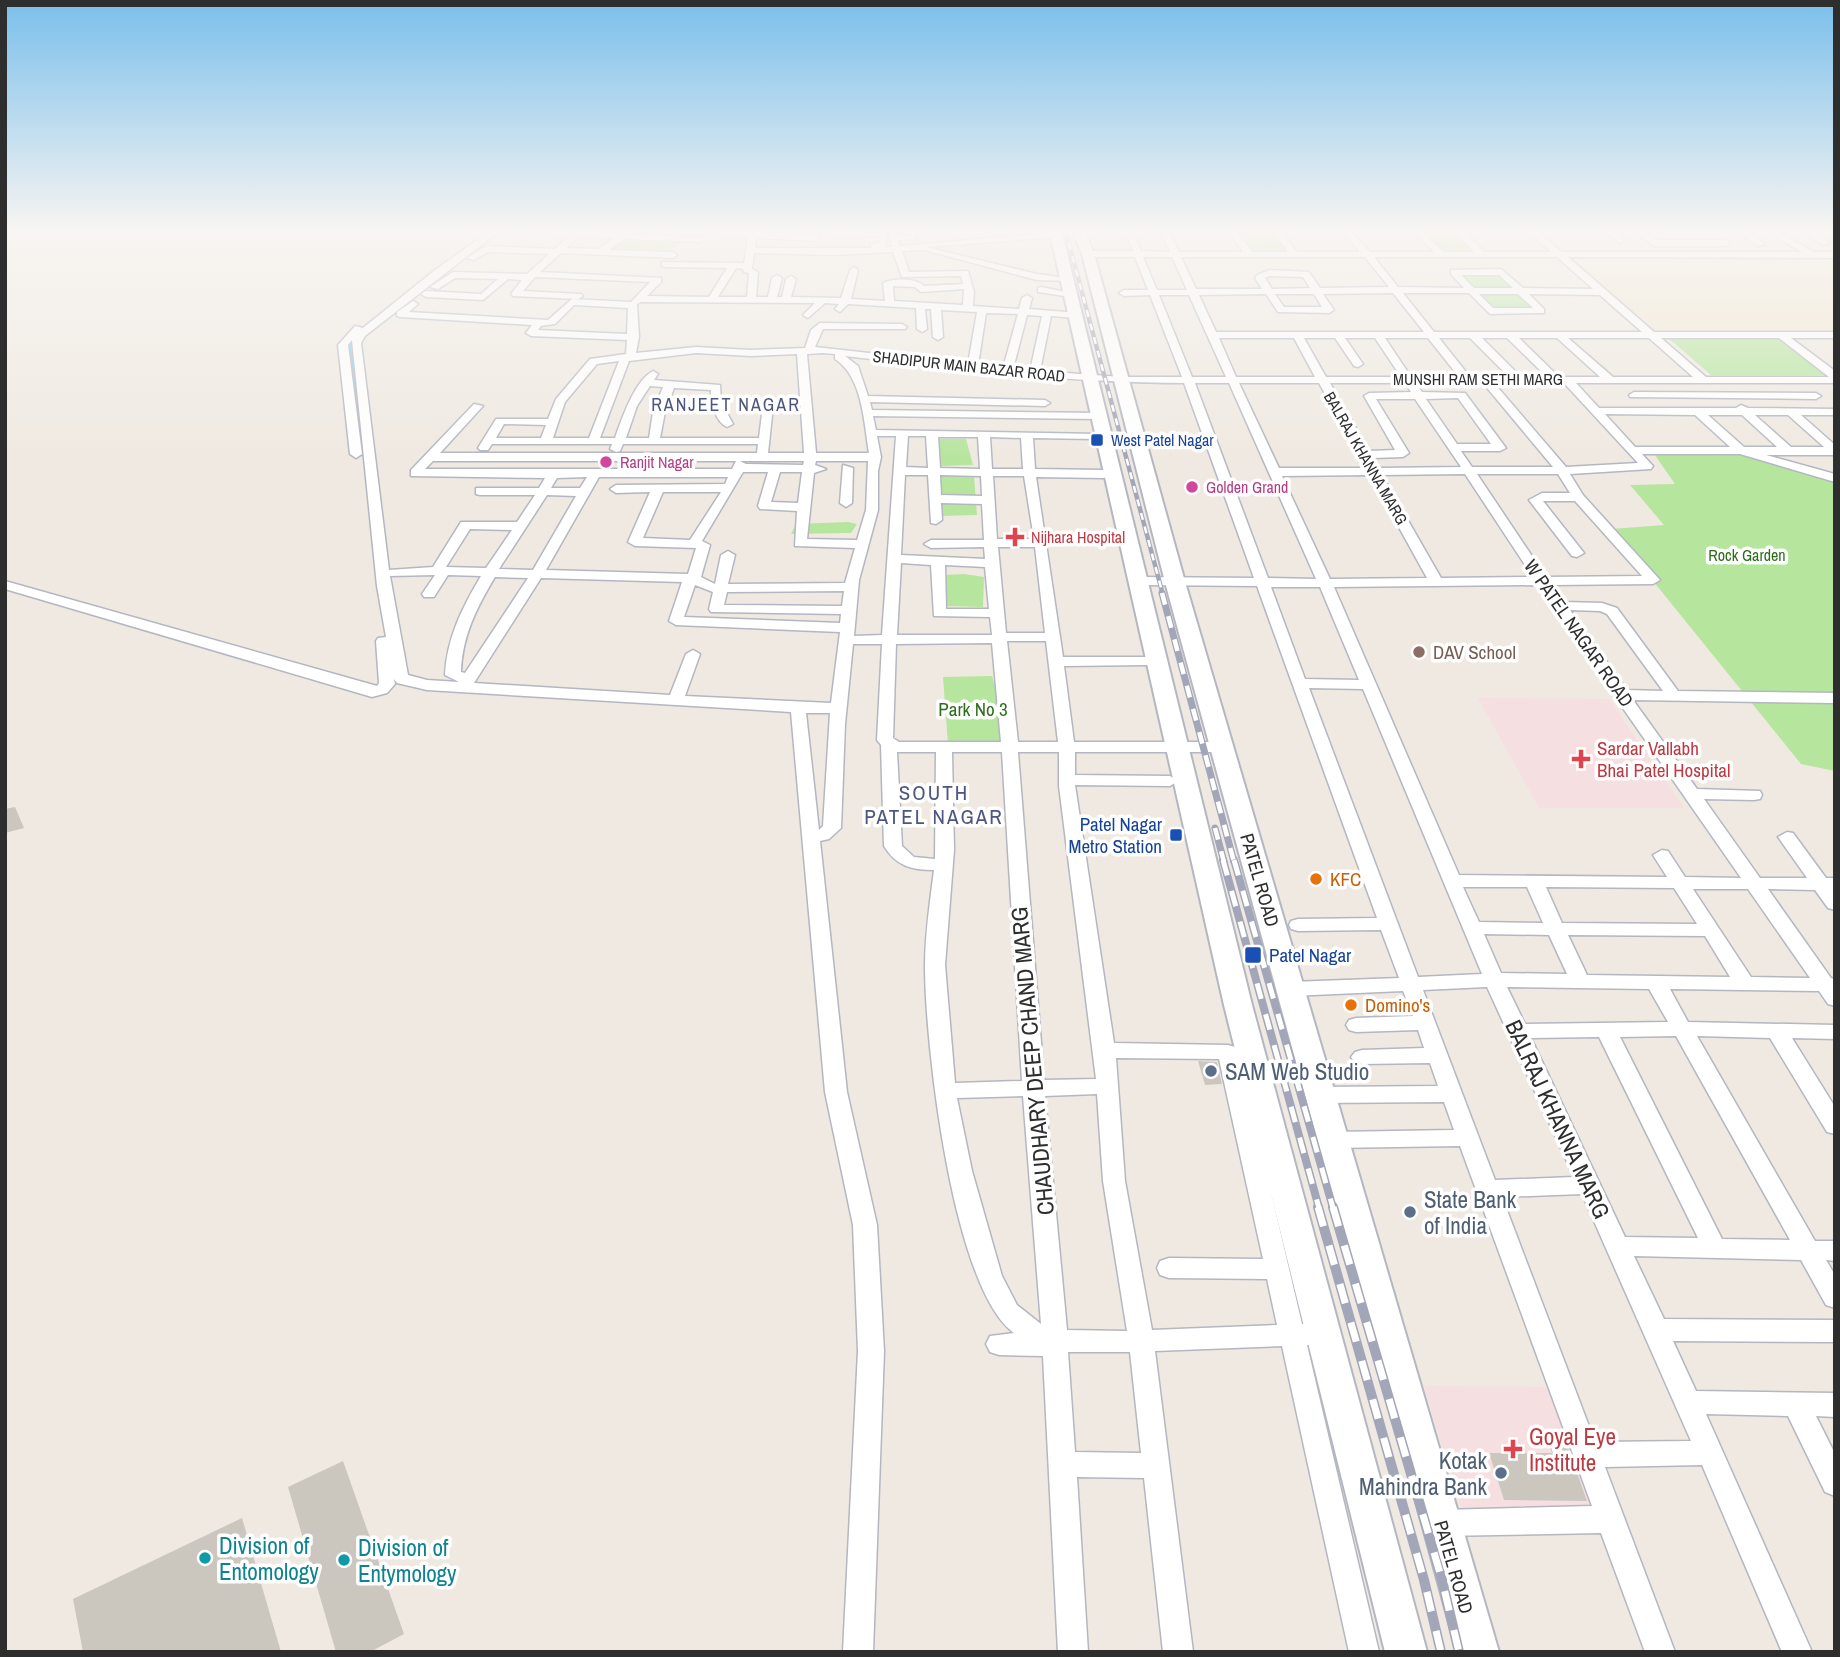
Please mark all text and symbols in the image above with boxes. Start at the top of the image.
street label: SHADIPUR MAIN BAZAR ROAD [872,345,1066,387]
street label: MUNSHI RAM SETHI MARG [1393,368,1563,390]
street label: BALRAJ KHANNA MARG [1319,387,1413,529]
district label: RANJEET NAGAR [651,392,801,417]
place label: West Patel Nagar [1111,429,1214,451]
marker: West Patel Nagar [1089,432,1105,448]
place label: Ranjit Nagar [620,451,694,473]
marker: Ranjit Nagar [598,454,614,470]
place label: Golden Grand [1206,476,1288,498]
marker: Golden Grand [1184,479,1200,495]
place label: Nijhara Hospital [1031,526,1125,548]
marker: Nijhara Hospital [1005,527,1025,547]
park label: Rock Garden [1708,544,1786,566]
street label: W PATEL NAGAR ROAD [1518,554,1640,712]
place label: DAV School [1433,639,1516,665]
marker: DAV School [1411,644,1427,660]
park label: Park No 3 [938,696,1008,722]
place label: Sardar Vallabh Bhai Patel Hospital [1597,735,1730,783]
marker: Sardar Vallabh Bhai Patel Hospital [1571,749,1591,769]
district label: SOUTH PATEL NAGAR [864,778,1004,831]
place label: Patel Nagar Metro Station [1068,811,1163,859]
marker: Patel Nagar Metro Station [1168,827,1184,843]
street label: PATEL ROAD [1234,830,1286,930]
place label: KFC [1330,866,1361,892]
marker: KFC [1308,871,1324,887]
street label: CHAUDHARY DEEP CHAND MARG [1003,906,1061,1216]
place label: Patel Nagar [1269,942,1352,968]
marker: Patel Nagar [1243,945,1263,965]
place label: Domino's [1365,992,1431,1018]
marker: Domino's [1343,997,1359,1013]
street label: BALRAJ KHANNA MARG [1498,1015,1618,1223]
place label: SAM Web Studio [1225,1056,1369,1087]
marker: SAM Web Studio [1203,1063,1219,1079]
place label: State Bank of India [1424,1184,1517,1241]
marker: State Bank of India [1402,1204,1418,1220]
place label: Goyal Eye Institute [1529,1421,1616,1478]
marker: Goyal Eye Institute [1503,1439,1523,1459]
place label: Kotak Mahindra Bank [1359,1445,1488,1502]
marker: Kotak Mahindra Bank [1493,1465,1509,1481]
street label: PATEL ROAD [1428,1517,1480,1617]
place label: Division of Entomology [219,1530,319,1587]
place label: Division of Entymology [358,1532,457,1589]
marker: Division of Entomology [197,1550,213,1566]
marker: Division of Entymology [336,1552,352,1568]

